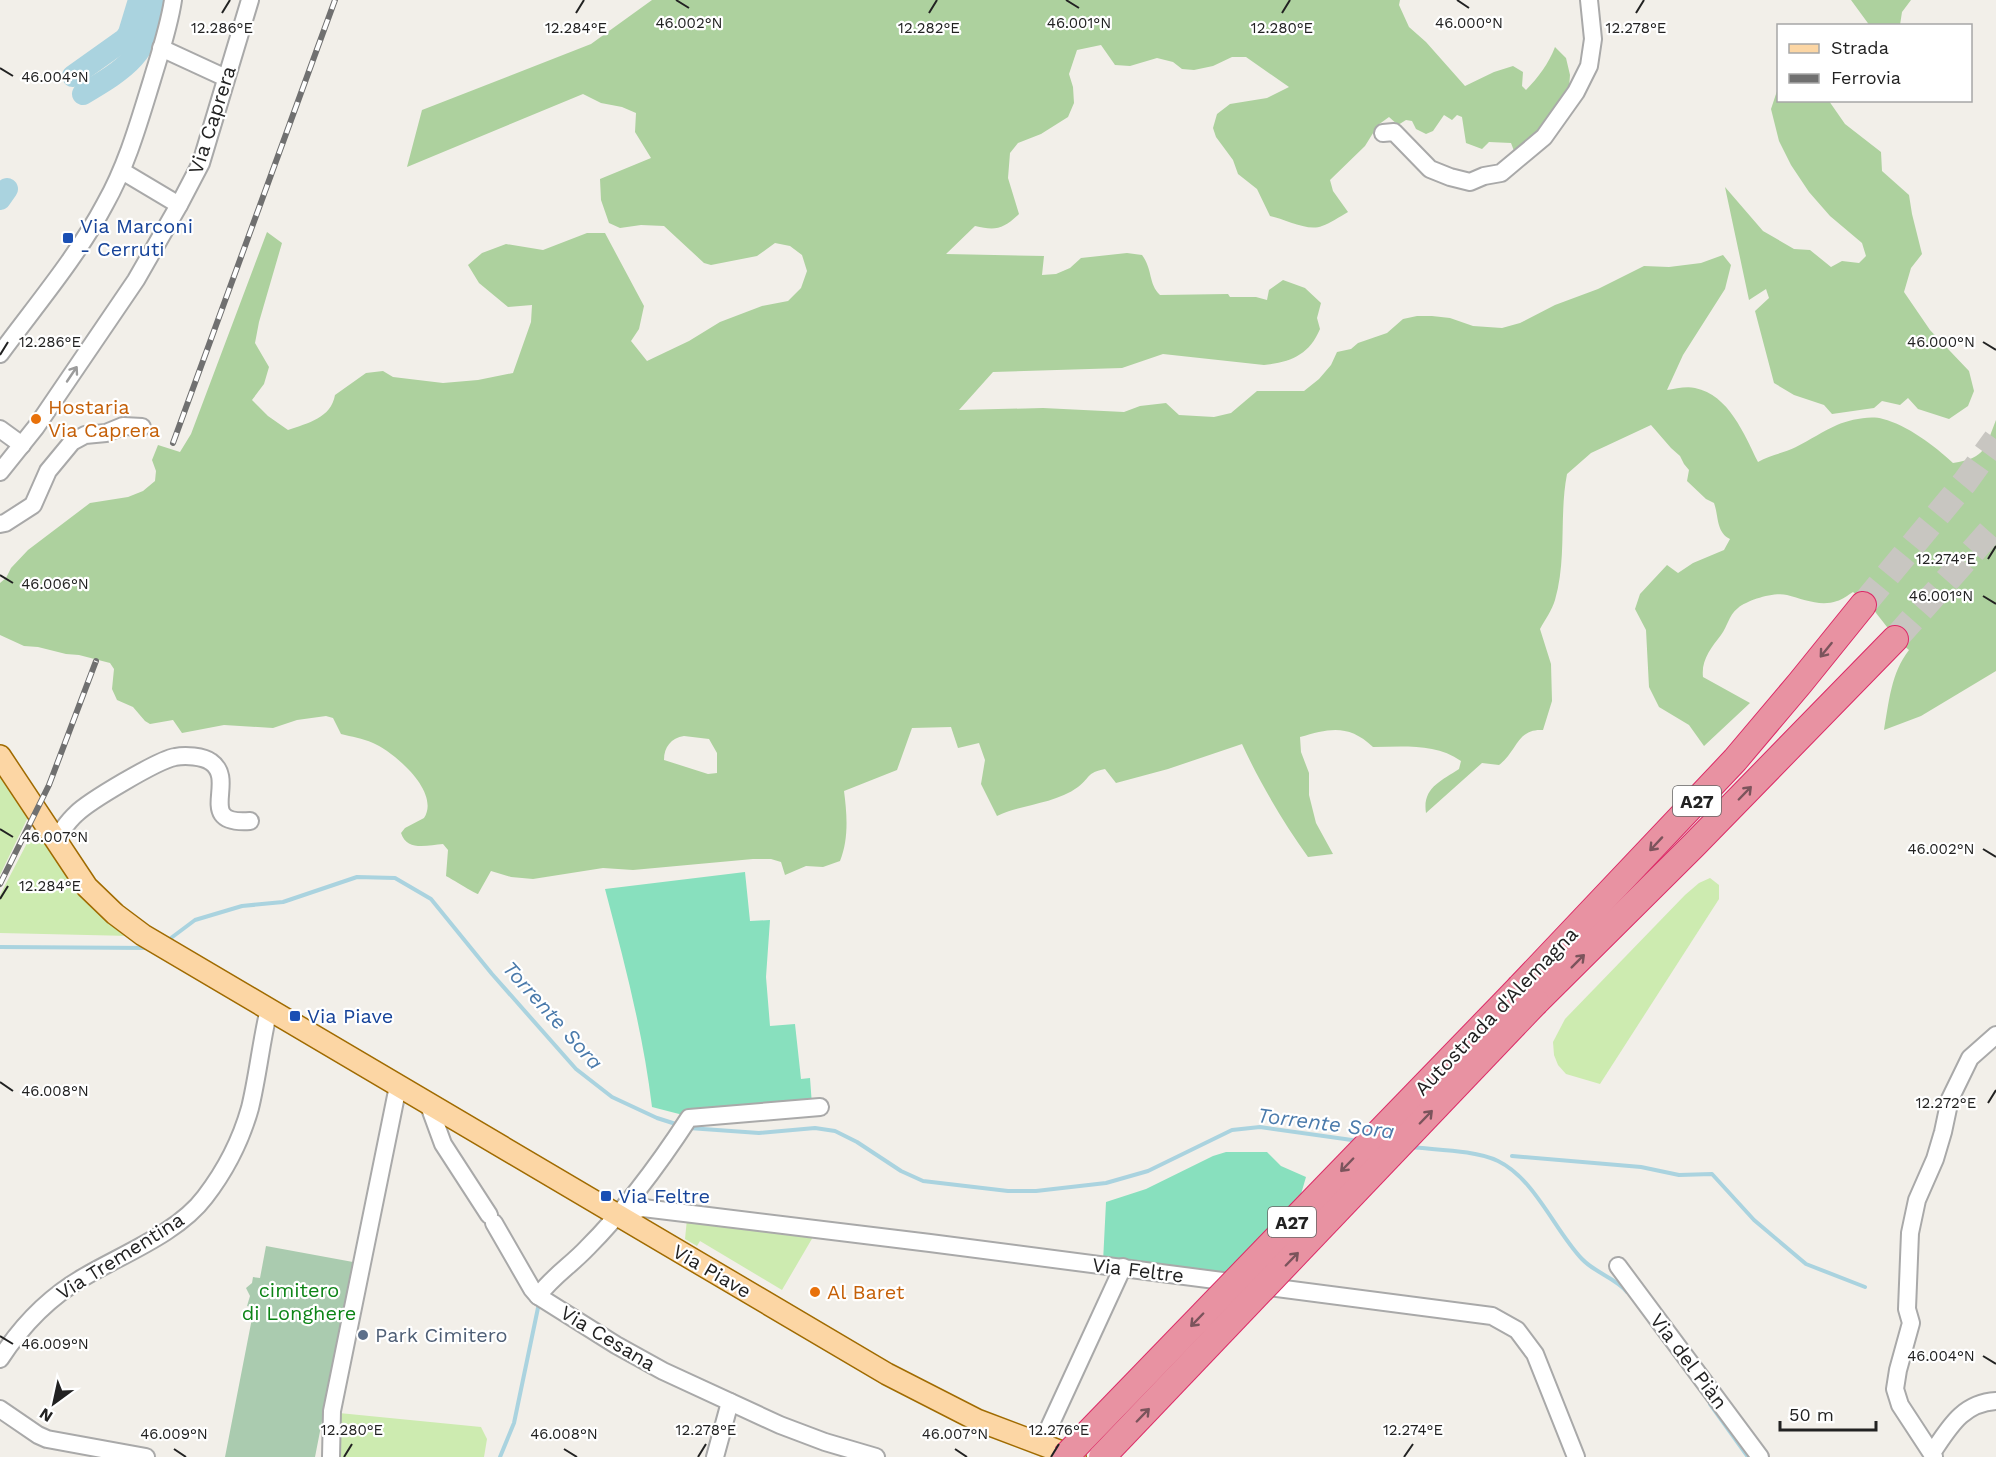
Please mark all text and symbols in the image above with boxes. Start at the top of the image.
text: 46.002°N [655,14,723,32]
text: 46.001°N [1047,14,1111,32]
text: 46.000°N [1435,14,1503,32]
text: 12.286°E [191,19,253,37]
text: 12.284°E [545,19,607,37]
text: 12.282°E [898,19,960,37]
text: 12.280°E [1251,19,1313,37]
text: 12.278°E [1606,19,1666,37]
legend [1777,24,1972,102]
text: Strada [1831,37,1889,58]
street label: Via Caprera [183,63,241,177]
text: Ferrovia [1831,67,1901,88]
text: 46.004°N [21,68,89,86]
place label: Via Marconi - Cerruti [80,214,193,261]
marker: Via Marconi - Cerruti [61,231,75,245]
text: 12.286°E [19,333,81,351]
text: 46.000°N [1907,333,1975,351]
one-way arrow [66,367,78,383]
place label: Hostaria Via Caprera [48,395,160,442]
marker: Hostaria Via Caprera [29,412,43,426]
text: 12.274°E [1916,550,1976,568]
text: 46.006°N [21,575,89,593]
text: 46.001°N [1909,587,1973,605]
one-way arrow [1820,642,1833,658]
one-way arrow [1738,785,1752,800]
road number: A27 [1673,786,1721,816]
text: 46.007°N [22,828,88,846]
one-way arrow [1649,836,1663,851]
text: 46.002°N [1907,840,1975,858]
text: 12.284°E [19,877,81,895]
street label: Autostrada d'Alemagna [1409,922,1583,1100]
one-way arrow [1570,953,1585,968]
water label: Torrente Sora [498,955,608,1075]
place label: Via Piave [307,1004,393,1028]
marker: Via Piave [288,1009,302,1023]
text: 46.008°N [21,1082,89,1100]
text: 12.272°E [1916,1094,1976,1112]
water label: Torrente Sora [1256,1102,1396,1144]
one-way arrow [1419,1110,1434,1125]
one-way arrow [1340,1157,1355,1172]
place label: Via Feltre [618,1184,710,1208]
marker: Via Feltre [599,1189,613,1203]
street label: Via Trementina [52,1207,188,1305]
road number: A27 [1268,1207,1316,1237]
street label: Via Piave [669,1239,755,1303]
one-way arrow [1285,1251,1299,1266]
street label: Via Feltre [1091,1252,1185,1288]
park label: cimitero di Longhere [242,1278,356,1325]
place label: Al Baret [827,1280,905,1304]
marker: Al Baret [808,1285,822,1299]
street label: Via Cesana [556,1300,660,1376]
street label: Via del Piàn [1645,1308,1733,1414]
one-way arrow [1189,1312,1204,1327]
place label: Park Cimitero [375,1323,508,1347]
marker: Park Cimitero [356,1328,370,1342]
text: 46.009°N [21,1335,89,1353]
text: 46.004°N [1907,1347,1975,1365]
north arrow [24,1373,84,1433]
scale bar [1780,1394,1876,1432]
text: N [36,1404,56,1426]
text: 50 m [1789,1404,1834,1425]
one-way arrow [1136,1408,1150,1423]
text: 12.280°E [321,1421,383,1439]
text: 12.278°E [676,1421,736,1439]
text: 12.276°E [1029,1421,1089,1439]
text: 12.274°E [1383,1421,1443,1439]
text: 46.009°N [140,1425,208,1443]
text: 46.008°N [530,1425,598,1443]
text: 46.007°N [922,1425,988,1443]

